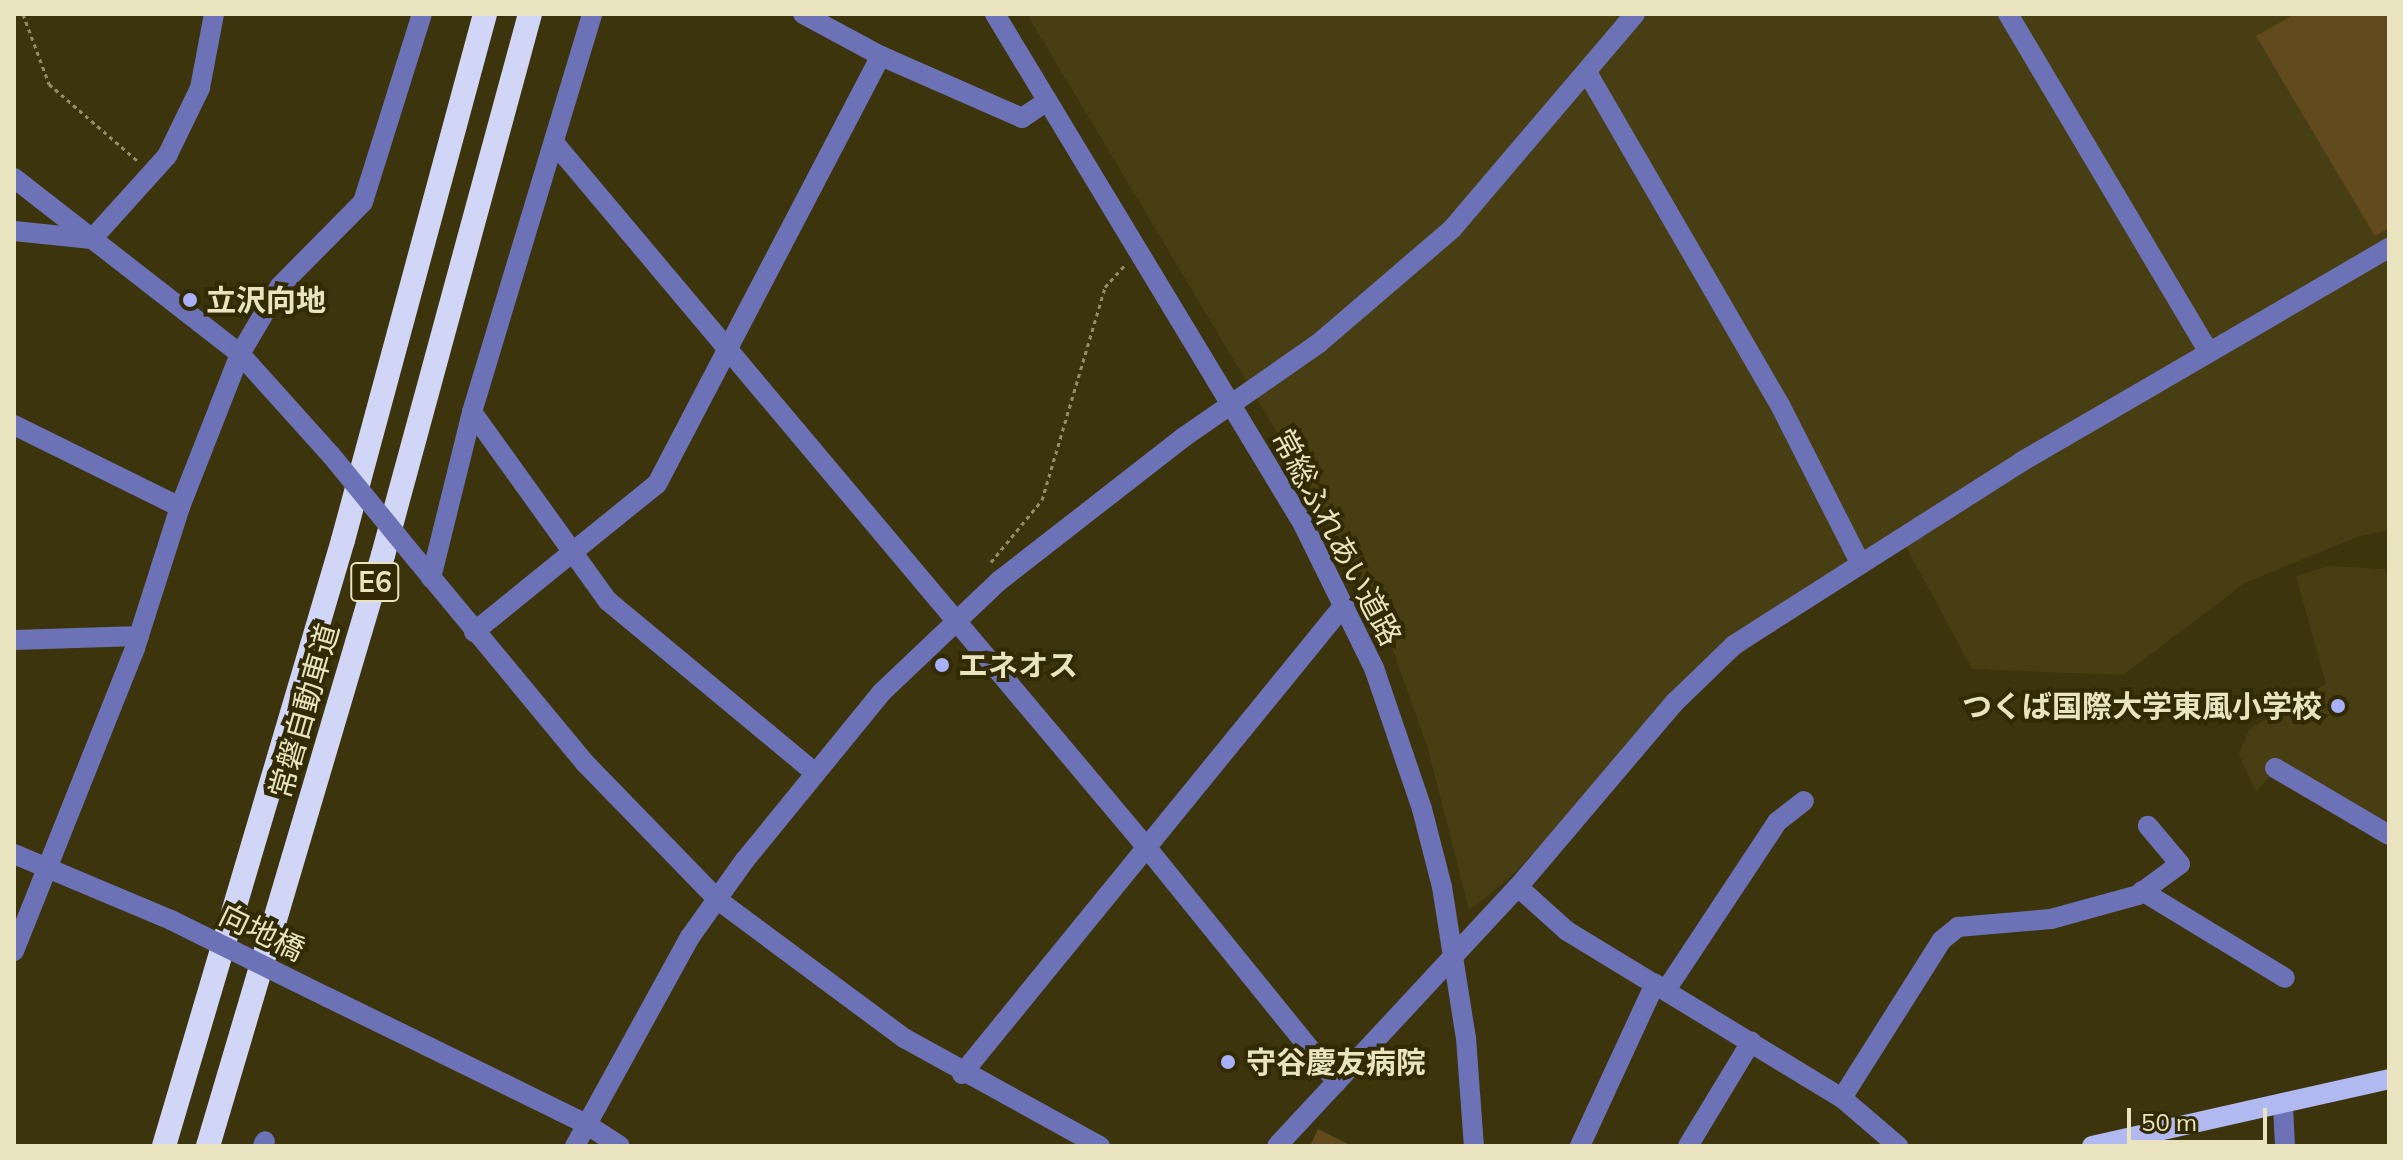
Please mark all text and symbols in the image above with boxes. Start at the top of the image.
place label: 立沢向地 [206,282,326,318]
marker: 立沢向地 [181,291,199,309]
street label: 常総ふれあい道路 [1265,423,1409,651]
road number: E6 [349,558,401,606]
street label: 常磐自動車道 [262,620,346,802]
place label: エネオス [958,647,1078,683]
marker: エネオス [933,656,951,674]
place label: つくば国際大学東風小学校 [1962,688,2322,724]
marker: つくば国際大学東風小学校 [2329,697,2347,715]
street label: 向地橋 [214,896,310,968]
place label: 守谷慶友病院 [1246,1044,1426,1080]
marker: 守谷慶友病院 [1217,1051,1239,1073]
scale bar [2131,1092,2271,1142]
text: 50 m [2141,1107,2197,1137]

